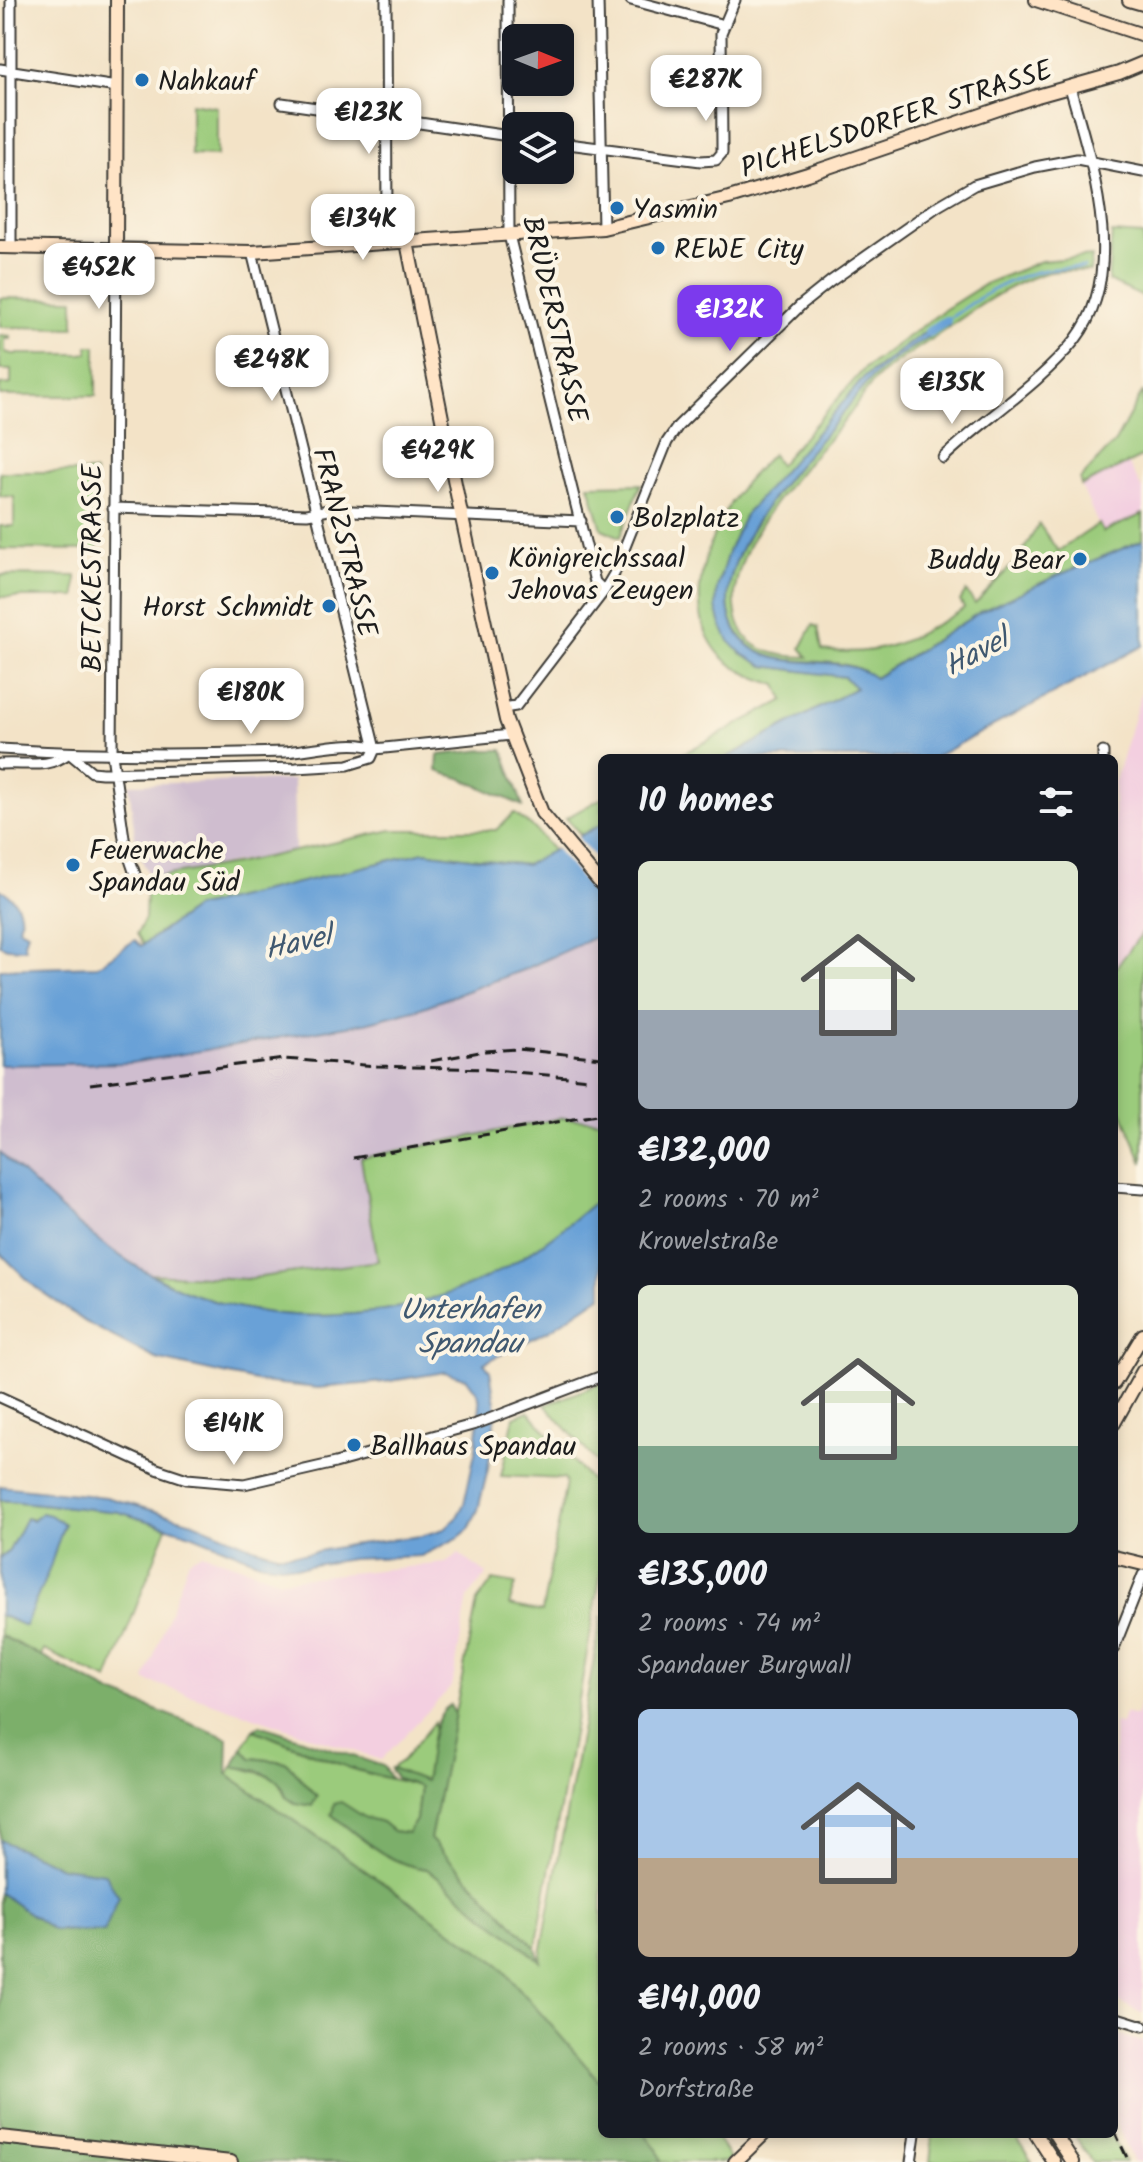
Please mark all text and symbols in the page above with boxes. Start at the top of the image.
north arrow [502,24,574,96]
map controls [502,24,574,184]
street label: PICHELSDORFER STRASSE [735,49,1059,192]
pin: €287K [650,55,762,123]
place label: Nahkauf [158,60,258,105]
text: €287K [669,60,743,102]
marker: Nahkauf [133,71,151,89]
pin: €123K [313,88,425,156]
text: €123K [334,93,404,135]
button: layers [502,112,574,184]
place label: Yasmin [633,188,718,233]
pin: €134K [307,194,419,262]
text: €134K [329,199,397,241]
marker: Yasmin [608,199,626,217]
street label: BRÜDERSTRASSE [508,212,599,428]
place label: REWE City [674,228,805,273]
marker: REWE City [649,239,667,257]
pin: €452K [43,243,155,311]
text: €452K [62,248,136,290]
pin: €132K [674,285,786,353]
text: €132K [695,290,765,332]
pin: €248K [216,335,328,403]
text: €248K [234,340,310,382]
pin: €135K [896,358,1008,426]
text: €135K [918,363,986,405]
pin: €429K [382,426,494,494]
text: €429K [401,431,475,473]
street label: FRANZSTRASSE [298,443,389,643]
street label: BETCKESTRASSE [71,463,116,672]
place label: Bolzplatz [633,497,739,542]
marker: Bolzplatz [608,508,626,526]
place label: Königreichssaal Jehovas Zeugen [508,537,694,614]
place label: Buddy Bear [928,539,1066,584]
marker: Buddy Bear [1071,550,1089,568]
marker: Königreichssaal Jehovas Zeugen [483,564,501,582]
place label: Horst Schmidt [142,586,314,631]
marker: Horst Schmidt [320,597,338,615]
water label: Havel [936,614,1023,691]
pin: €180K [195,668,307,736]
text: €180K [217,673,285,715]
text: 10 homes [638,775,774,829]
icon: filters [1034,780,1078,824]
place label: Feuerwache Spandau Süd [89,829,240,906]
marker: Feuerwache Spandau Süd [64,856,82,874]
water label: Havel [260,912,342,975]
icon: home [786,913,930,1057]
text: €132,000 [638,1125,769,1179]
text: 2 rooms · 70 m² [638,1179,819,1221]
text: Krowelstraße [638,1221,778,1263]
water label: Unterhafen Spandau [400,1287,542,1369]
icon: home [786,1337,930,1481]
pin: €141K [178,1399,290,1467]
text: €141K [203,1404,265,1446]
place label: Ballhaus Spandau [370,1425,576,1470]
marker: Ballhaus Spandau [345,1436,363,1454]
text: €135,000 [638,1549,767,1603]
text: 2 rooms · 74 m² [638,1603,820,1645]
text: Spandauer Burgwall [638,1645,851,1687]
icon: home [786,1761,930,1905]
text: €141,000 [638,1973,760,2027]
text: 2 rooms · 58 m² [638,2027,823,2069]
text: Dorfstraße [638,2069,754,2111]

